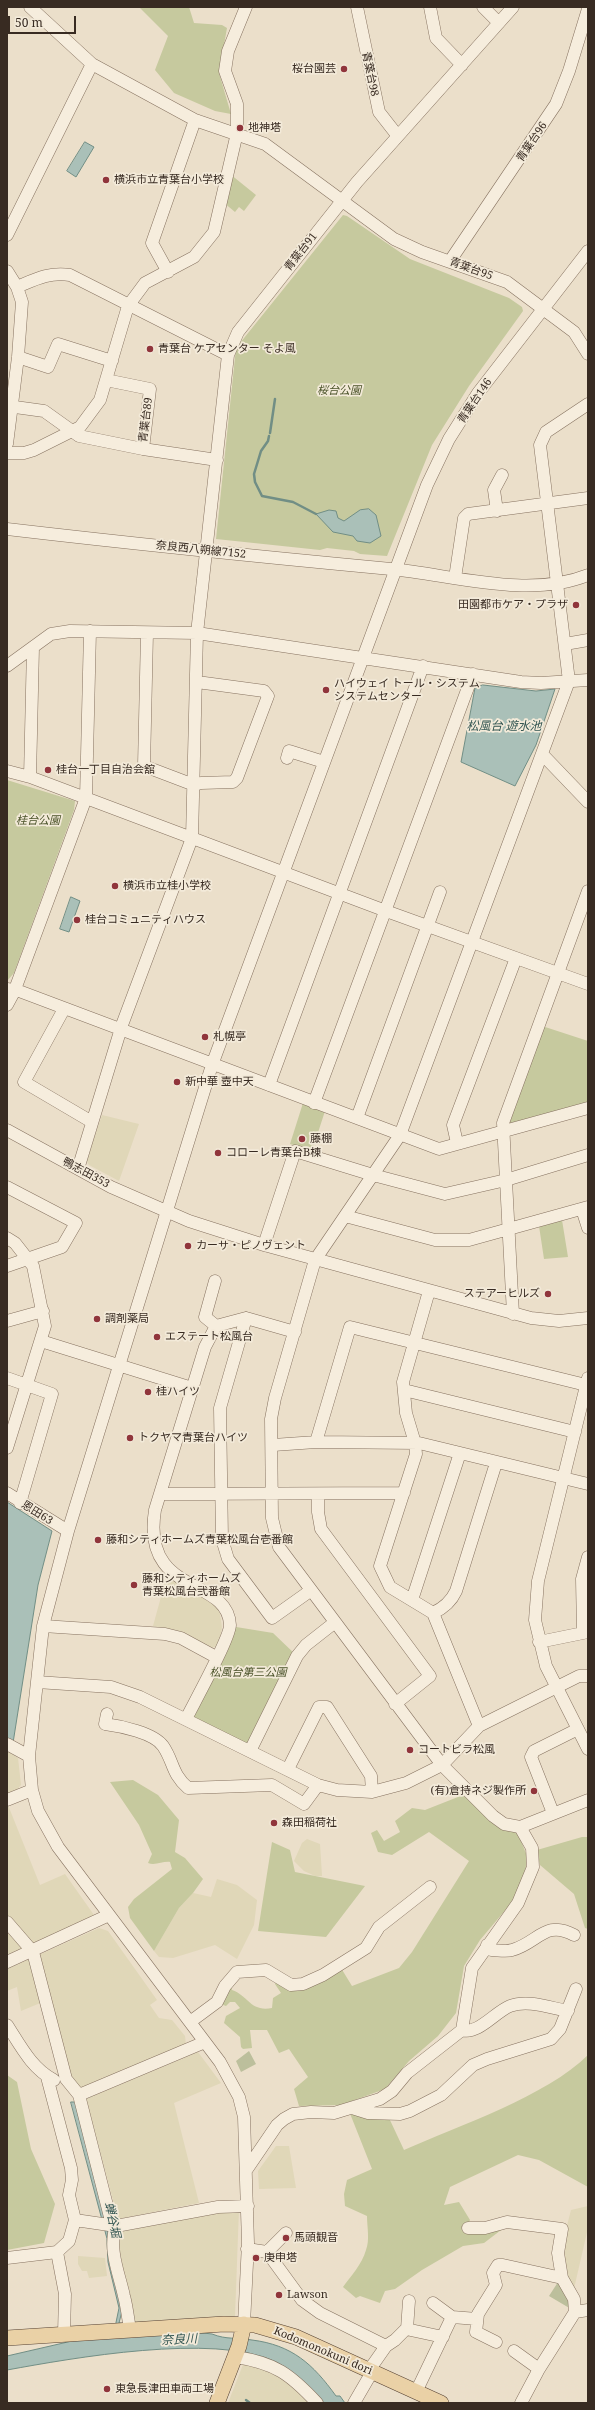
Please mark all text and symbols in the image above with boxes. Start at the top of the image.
scale bar [10,8,78,34]
text: 50 m [15,14,43,31]
street label: 青葉台98 [359,50,381,98]
place label: 桜台園芸 [292,62,336,76]
marker: 桜台園芸 [339,64,349,74]
street label: 青葉台96 [514,120,550,164]
place label: 地神塔 [248,121,281,135]
marker: 地神塔 [235,123,245,133]
place label: 横浜市立青葉台小学校 [114,173,224,187]
marker: 横浜市立青葉台小学校 [101,175,111,185]
street label: 青葉台91 [282,230,320,274]
street label: 青葉台95 [447,255,495,283]
place label: 青葉台 ケアセンター そよ風 [158,342,296,356]
marker: 青葉台 ケアセンター そよ風 [145,344,155,354]
street label: 青葉台146 [455,376,495,426]
park label: 桜台公園 [317,384,361,398]
street label: 青葉台89 [137,397,155,443]
street label: 奈良西八朔線7152 [155,539,247,561]
place label: 田園都市ケア・プラザ [458,598,568,612]
marker: 田園都市ケア・プラザ [571,600,581,610]
place label: ハイウェイ トール・システム システムセンター [334,677,480,703]
marker: ハイウェイ トール・システム システムセンター [321,685,331,695]
water label: 松風台 遊水池 [466,720,542,734]
place label: 桂台一丁目自治会舘 [56,763,155,777]
marker: 桂台一丁目自治会舘 [43,765,53,775]
park label: 桂台公園 [16,814,60,828]
place label: 横浜市立桂小学校 [123,879,211,893]
marker: 横浜市立桂小学校 [110,881,120,891]
place label: 桂台コミュニティハウス [85,913,206,927]
marker: 桂台コミュニティハウス [72,915,82,925]
place label: 札幌亭 [213,1030,246,1044]
marker: 札幌亭 [200,1032,210,1042]
place label: 新中華 壺中天 [185,1075,254,1089]
marker: 新中華 壺中天 [172,1077,182,1087]
place label: 藤棚 [310,1132,332,1146]
marker: 藤棚 [297,1134,307,1144]
place label: コローレ青葉台B棟 [226,1146,321,1160]
marker: コローレ青葉台B棟 [213,1148,223,1158]
street label: 鴨志田353 [60,1155,112,1191]
place label: カーサ・ピノヴェント [196,1239,306,1253]
marker: カーサ・ピノヴェント [183,1241,193,1251]
place label: ステアーヒルズ [464,1287,540,1301]
marker: ステアーヒルズ [543,1289,553,1299]
place label: 調剤薬局 [105,1312,149,1326]
marker: 調剤薬局 [92,1314,102,1324]
place label: エステート松風台 [165,1330,253,1344]
marker: エステート松風台 [152,1332,162,1342]
place label: 桂ハイツ [156,1385,200,1399]
marker: 桂ハイツ [143,1387,153,1397]
place label: トクヤマ青葉台ハイツ [138,1431,248,1445]
marker: トクヤマ青葉台ハイツ [125,1433,135,1443]
street label: 恩田63 [19,1498,55,1528]
place label: 藤和シティホームズ青葉松風台壱番館 [106,1533,293,1547]
marker: 藤和シティホームズ青葉松風台壱番館 [93,1535,103,1545]
place label: 藤和シティホームズ 青葉松風台弐番館 [142,1572,241,1598]
marker: 藤和シティホームズ 青葉松風台弐番館 [129,1580,139,1590]
park label: 松風台第三公園 [210,1666,286,1680]
place label: コートビラ松風 [418,1743,495,1757]
marker: コートビラ松風 [405,1745,415,1755]
place label: (有)倉持ネジ製作所 [430,1784,526,1798]
marker: (有)倉持ネジ製作所 [529,1786,539,1796]
place label: 森田稲荷社 [282,1816,337,1830]
marker: 森田稲荷社 [269,1818,279,1828]
water label: 蝉谷堀 [101,2201,123,2239]
place label: 馬頭観音 [294,2231,338,2245]
marker: 馬頭観音 [281,2233,291,2243]
place label: 庚申塔 [264,2251,297,2265]
marker: 庚申塔 [251,2253,261,2263]
place label: Lawson [287,2288,328,2302]
marker: Lawson [274,2290,284,2300]
street label: Kodomonokuni dori [272,2324,374,2378]
water label: 奈良川 [161,2332,197,2348]
place label: 東急長津田車両工場 [115,2382,214,2396]
marker: 東急長津田車両工場 [102,2384,112,2394]

